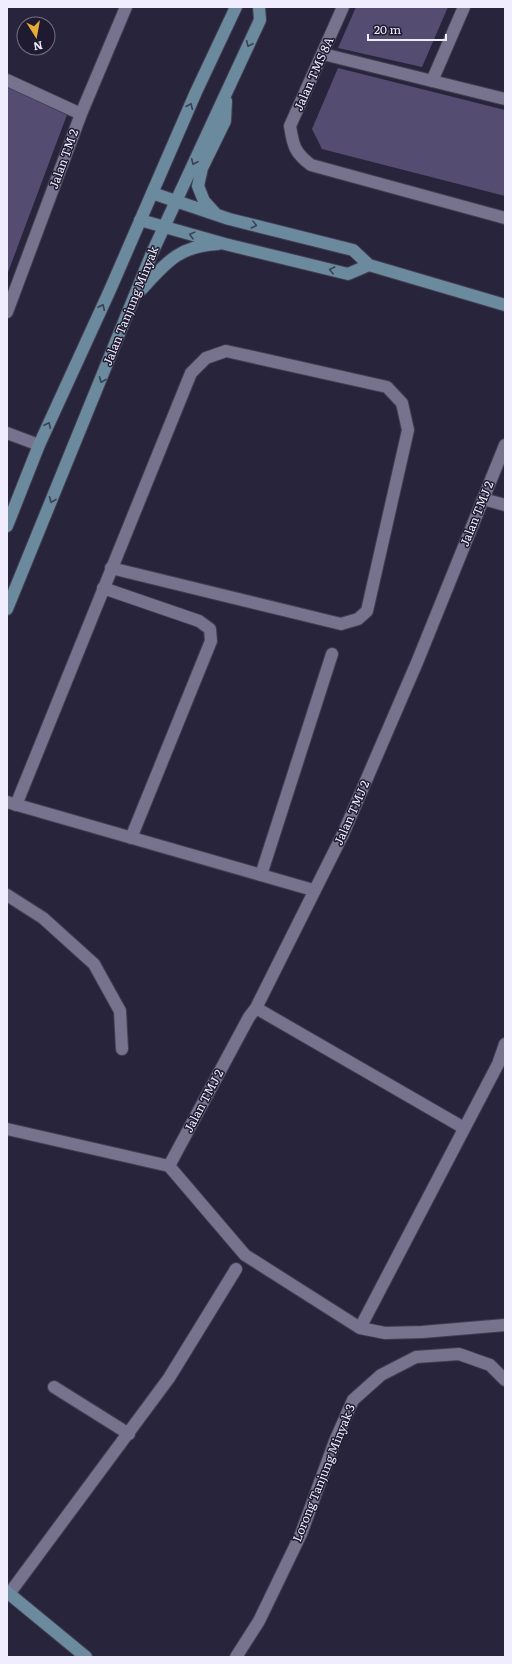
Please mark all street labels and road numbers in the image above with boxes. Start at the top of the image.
street label: Jalan TMS 8A [289,34,337,113]
street label: Jalan TM 2 [44,126,82,191]
street label: Jalan Tanjung Minyak [98,243,163,368]
street label: Jalan TMJ 2 [455,478,497,549]
street label: Jalan TMJ 2 [329,777,373,848]
street label: Jalan TMJ 2 [179,1066,227,1135]
street label: Lorong Tanjung Minyak 3 [287,1401,359,1544]

